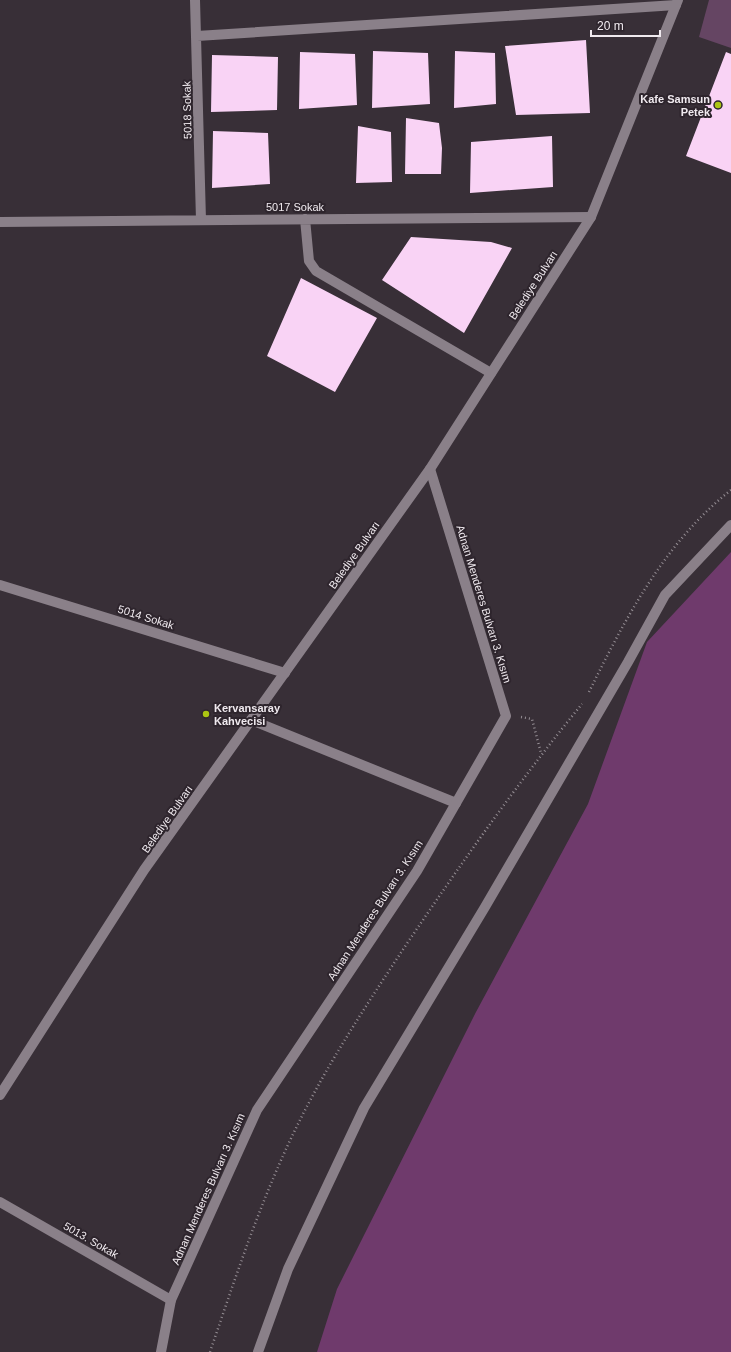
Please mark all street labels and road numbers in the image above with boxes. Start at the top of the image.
street label: 5018 Sokak [180,80,194,139]
street label: 5017 Sokak [266,201,325,213]
street label: Belediye Bulvarı [506,248,560,322]
street label: Belediye Bulvarı [326,519,382,591]
street label: Adnan Menderes Bulvarı 3. Kısım [454,524,514,684]
street label: 5014 Sokak [116,603,176,631]
street label: Belediye Bulvarı [139,783,195,855]
street label: Adnan Menderes Bulvarı 3. Kısım [325,838,425,982]
street label: Adnan Menderes Bulvarı 3. Kısım [169,1111,247,1267]
street label: 5013. Sokak [62,1220,121,1261]

